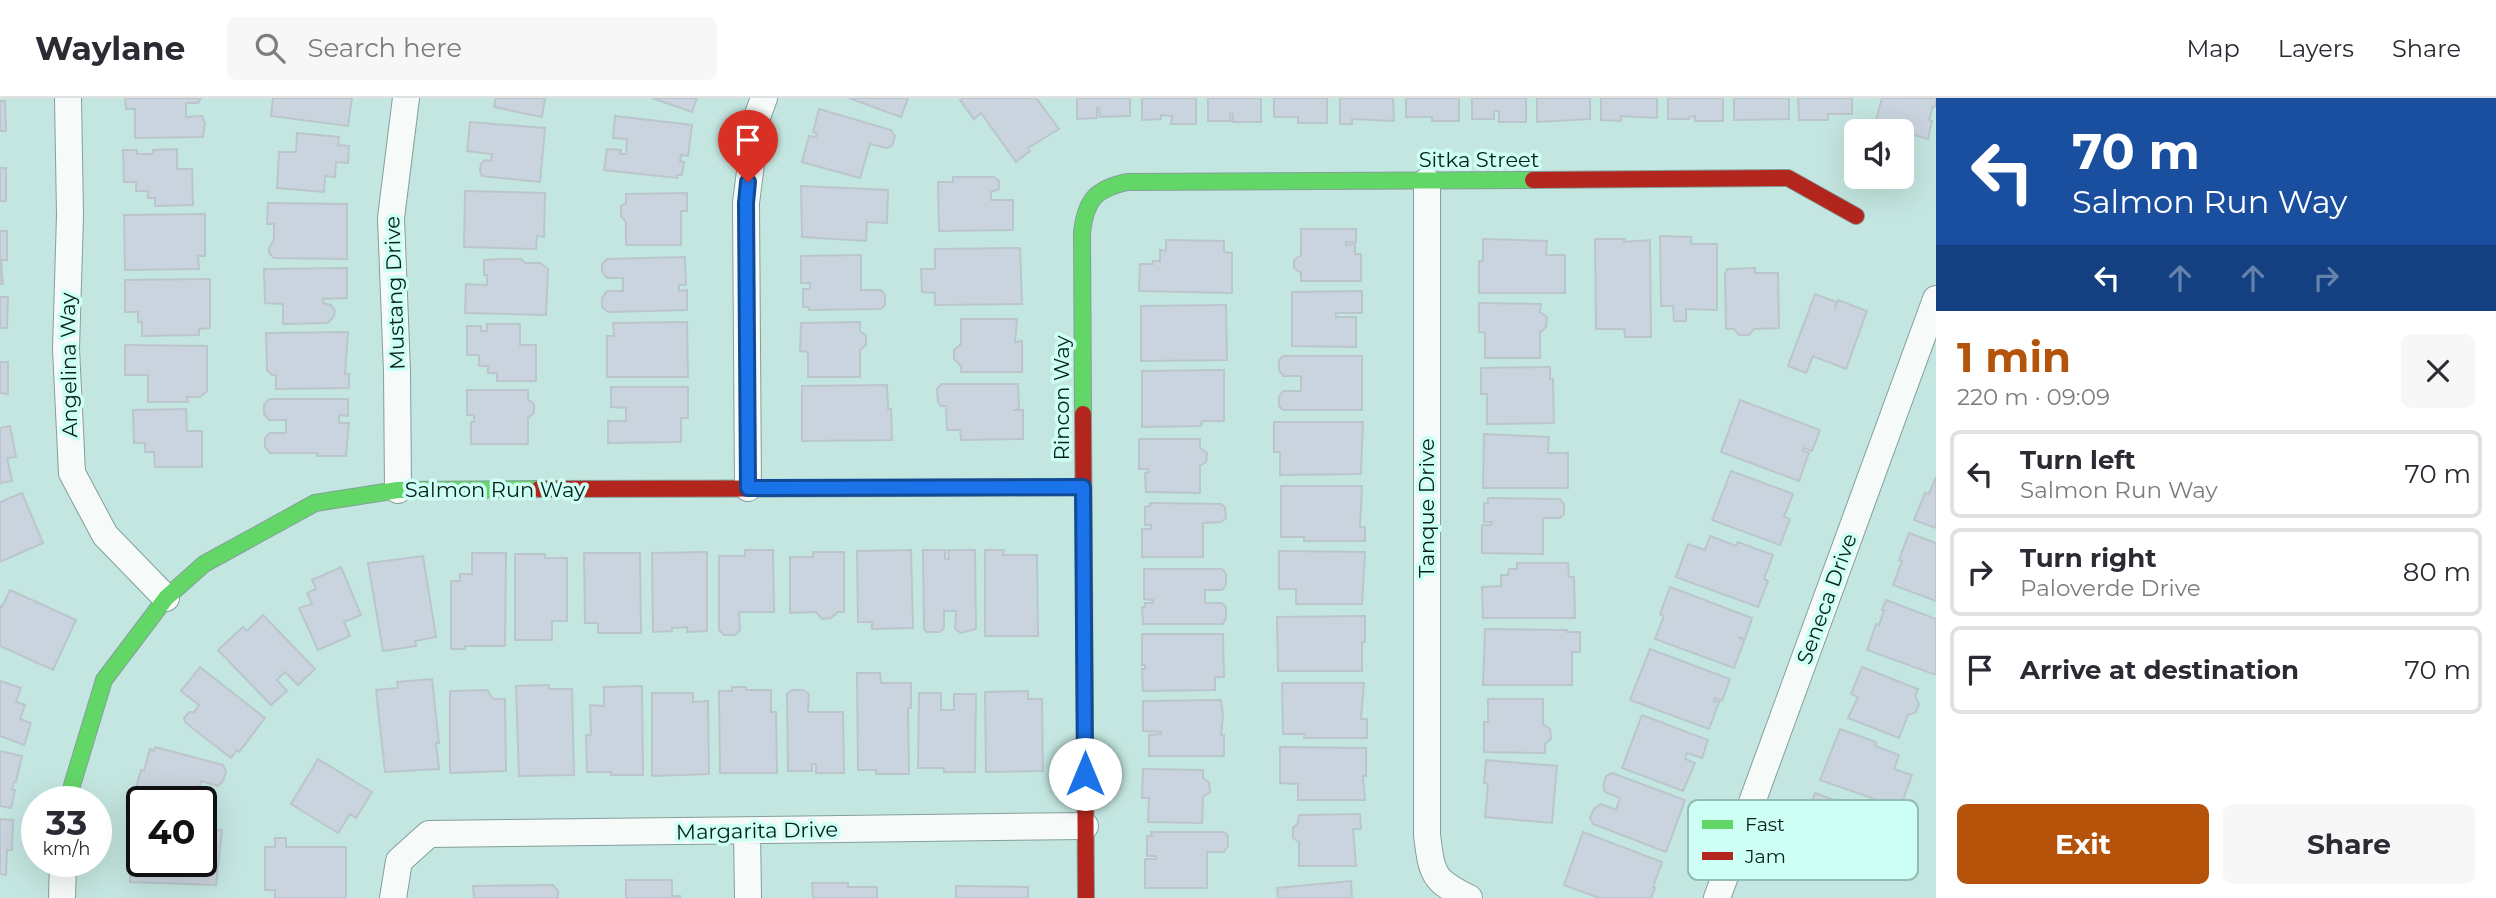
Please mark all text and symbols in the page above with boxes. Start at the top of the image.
search box [227,17,717,80]
text: Waylane [35,28,185,68]
icon: search [251,29,289,67]
text: Search here [307,32,462,64]
text: Map [2186,34,2240,63]
text: Layers [2278,34,2354,63]
text: Share [2392,34,2461,63]
pin [718,110,778,182]
map controls [1844,119,1914,189]
button: sound [1844,119,1914,189]
icon: arrive [729,121,767,159]
text: 70 m [2072,122,2200,181]
icon: left [1957,126,2048,217]
street label: Sitka Street [1419,147,1539,172]
text: Salmon Run Way [2072,182,2347,221]
street label: Mustang Drive [379,216,410,370]
icon: left [2088,259,2126,297]
icon: ahead [2161,259,2199,297]
icon: ahead [2234,259,2272,297]
icon: right [2307,259,2345,297]
street label: Angelina Way [55,292,82,438]
text: 1 min [1957,331,2071,383]
button: close [2401,334,2475,408]
street label: Rincon Way [1049,335,1074,461]
text: 220 m · 09:09 [1957,383,2110,411]
street label: Tanque Drive [1414,438,1439,578]
text: Turn left [2020,444,2136,476]
icon: left [1961,455,1999,493]
text: 70 m [2405,458,2471,490]
text: Salmon Run Way [2020,476,2218,504]
street label: Salmon Run Way [405,477,586,502]
street label: Seneca Drive [1791,530,1862,668]
text: Turn right [2020,542,2156,574]
icon: right [1961,553,1999,591]
text: 80 m [2403,556,2471,588]
text: Paloverde Drive [2020,574,2201,602]
icon: arrive [1961,651,1999,689]
text: Arrive at destination [2020,654,2299,686]
text: 70 m [2405,654,2471,686]
position arrow [1048,737,1122,811]
speed limit sign: 40 [126,786,217,877]
legend [1688,800,1918,880]
text: 33 [46,801,87,844]
button: Exit [1957,804,2209,884]
button: Share [2223,804,2475,884]
text: Fast [1745,813,1785,836]
street label: Margarita Drive [676,817,838,844]
text: km/h [42,838,91,860]
text: Jam [1744,845,1786,868]

